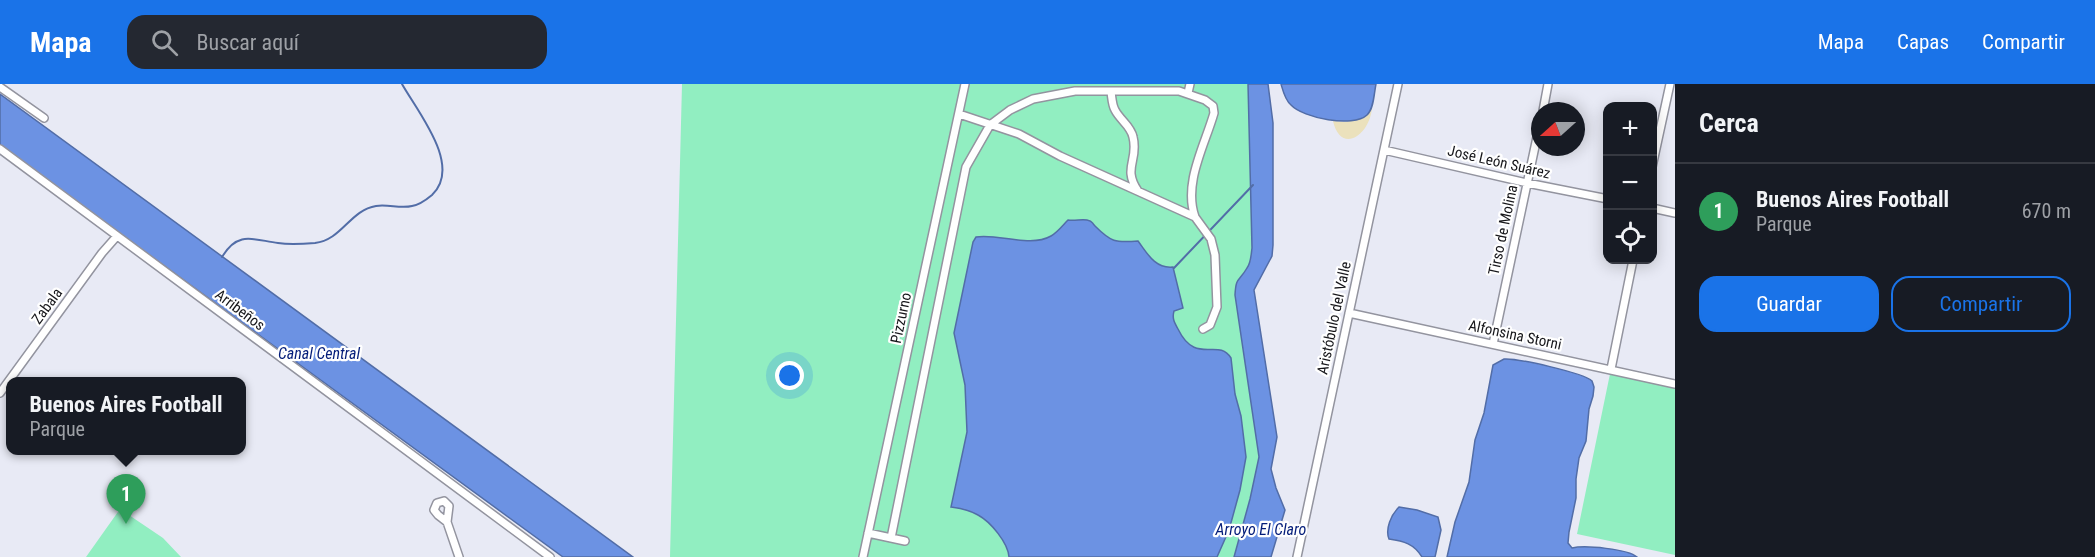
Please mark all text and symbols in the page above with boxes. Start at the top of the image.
search box [127,15,547,69]
text: Mapa [30,26,91,59]
icon: search [148,26,181,59]
text: Buscar aquí [196,30,299,55]
text: Mapa [1818,30,1864,54]
text: Capas [1897,30,1949,54]
text: Compartir [1982,30,2065,54]
north arrow [1531,102,1585,156]
map controls [1603,102,1657,264]
button: + [1603,102,1657,156]
text: Cerca [1699,108,1759,138]
street label: José León Suárez [1446,141,1552,183]
button: − [1603,156,1657,210]
street label: Tirso de Molina [1485,183,1521,277]
text: Buenos Aires Football [1756,187,1949,212]
text: 1 [1713,199,1724,223]
text: 670 m [2022,199,2071,223]
button: locate [1603,210,1657,264]
text: Parque [1756,212,1812,236]
street label: Aristóbulo del Valle [1313,260,1355,376]
button: Guardar [1699,276,1879,332]
button: Compartir [1891,276,2071,332]
street label: Zabala [28,284,66,328]
street label: Arribeños [212,286,268,335]
street label: Pizzurno [887,291,915,345]
street label: Alfonsina Storni [1467,316,1563,354]
water label: Canal Central [278,344,360,363]
your location [775,361,804,390]
popup [6,377,246,455]
text: Buenos Aires Football [29,392,223,417]
text: Parque [29,417,85,441]
pin: 1 [106,474,146,524]
water label: Arroyo El Claro [1215,520,1307,539]

